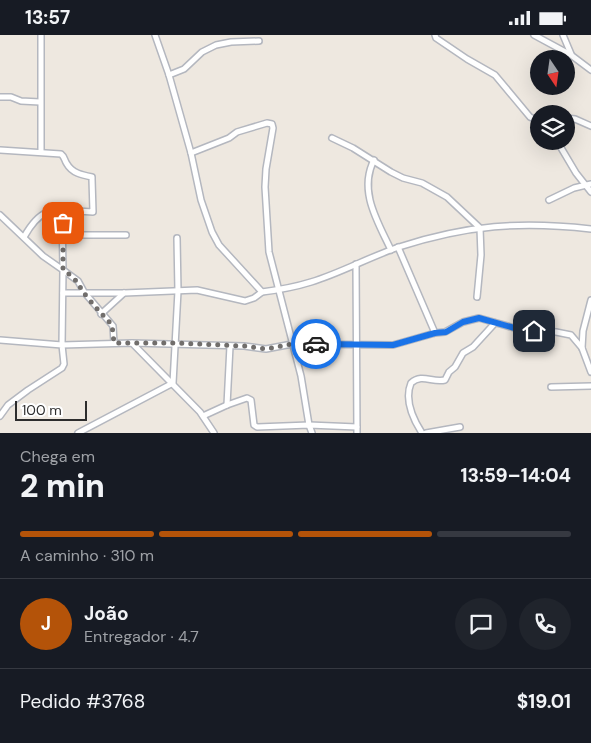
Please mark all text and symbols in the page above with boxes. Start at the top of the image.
text: 13:57 [25,5,70,30]
north arrow [530,50,575,95]
map controls [530,50,575,150]
button: layers [530,105,575,150]
pin [42,202,84,244]
icon: bag [49,209,77,237]
pin [513,310,555,352]
icon: home [520,317,548,345]
courier [291,319,341,369]
icon: car [302,330,330,358]
scale bar [15,398,88,421]
text: 100 m [22,401,62,419]
text: Chega em [20,446,95,467]
text: 13:59–14:04 [461,463,571,488]
text: 2 min [20,465,105,507]
text: A caminho · 310 m [20,545,154,566]
button: chat [455,598,507,650]
button: phone [519,598,571,650]
text: João [84,601,129,626]
text: J [41,611,51,636]
text: Entregador · 4.7 [84,626,199,647]
text: Pedido #3768 [20,689,145,714]
text: $19.01 [517,689,571,714]

